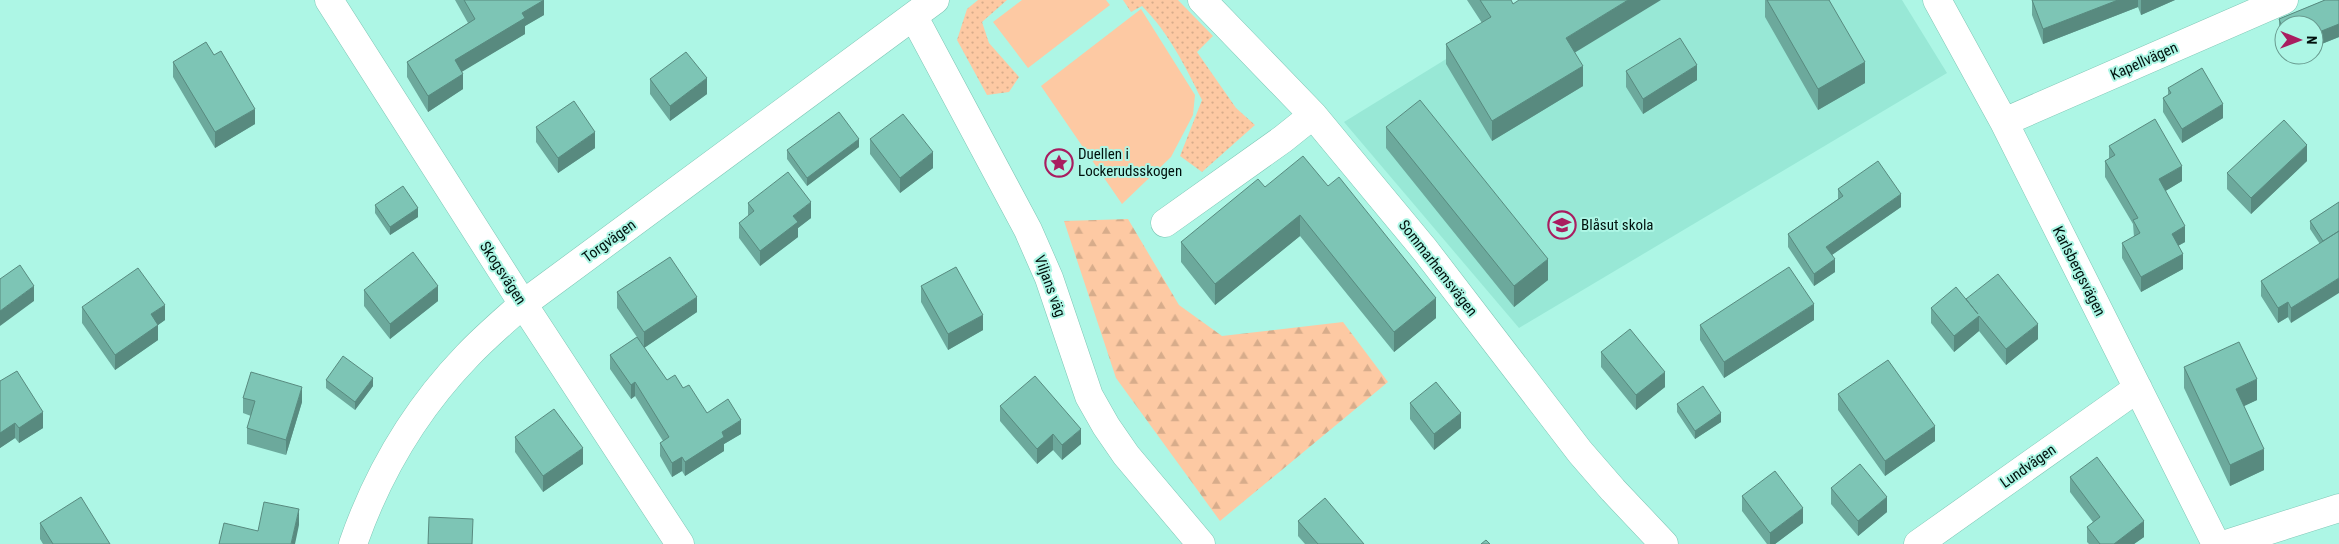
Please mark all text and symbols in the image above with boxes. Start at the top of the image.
north arrow [2274,15,2324,65]
text: N [2304,36,2320,45]
street label: Kapellvägen [2108,38,2180,84]
place label: Duellen i Lockerudsskogen [1078,145,1182,180]
place icon: Duellen i Lockerudsskogen [1044,148,1074,178]
school or university icon: Blåsut skola [1547,210,1577,240]
street label: Torgvägen [579,216,639,266]
street label: Sommarhemsvägen [1395,216,1481,320]
place label: Blåsut skola [1581,216,1654,234]
street label: Karlsbergsvägen [2049,223,2109,319]
street label: Skogsvägen [476,238,530,308]
street label: Viljans väg [1031,253,1069,319]
street label: Lundvägen [1997,440,2059,492]

